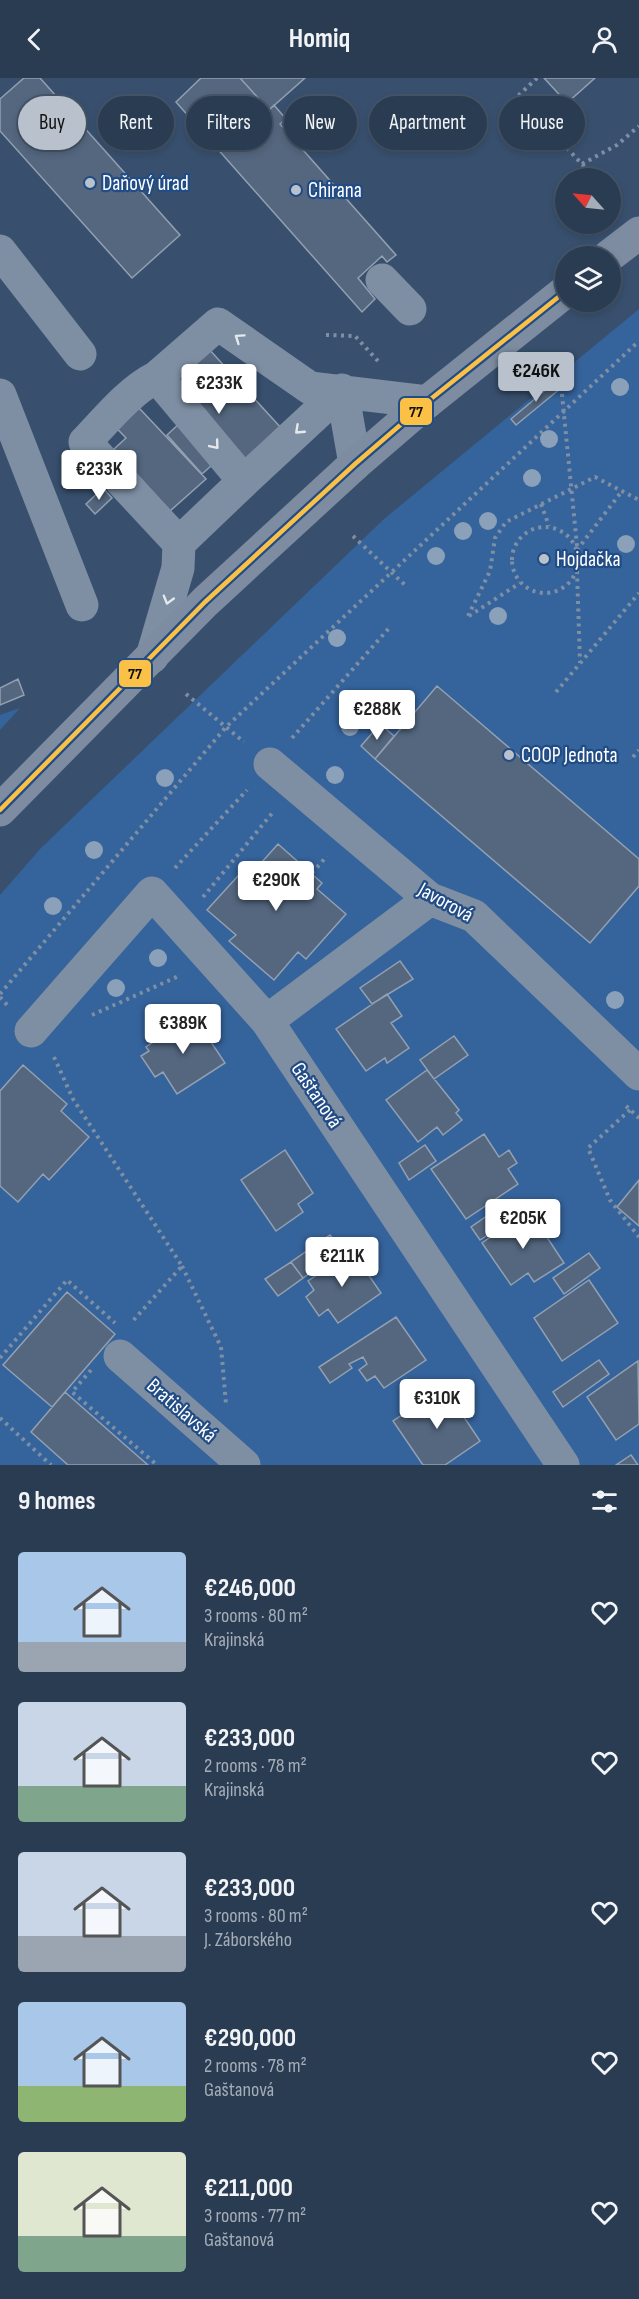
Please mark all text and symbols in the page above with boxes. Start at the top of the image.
icon: back [18,23,51,56]
text: Homiq [289,23,350,55]
icon: person [588,23,621,56]
chip: Buy [18,96,86,150]
chip: Rent [98,96,174,150]
chip: Filters [186,96,272,150]
chip: New [284,96,357,150]
chip: Apartment [369,96,487,150]
chip: House [499,96,585,150]
north arrow [555,168,621,234]
map controls [555,168,621,312]
place label: Daňový úrad [102,171,189,196]
marker: Daňový úrad [83,176,97,190]
place label: Chirana [308,178,362,203]
marker: Chirana [289,183,303,197]
button: layers [555,246,621,312]
one-way arrow [234,334,245,345]
pin: €246K [494,352,578,403]
text: €246K [512,359,560,383]
pin: €233K [177,364,261,415]
text: €233K [195,371,243,395]
line badge: 77 [399,397,433,426]
text: 77 [409,403,423,422]
one-way arrow [296,423,306,434]
one-way arrow [207,438,218,449]
pin: €233K [57,450,141,501]
text: €233K [75,457,123,481]
place label: Hojdačka [556,547,621,572]
marker: Hojdačka [537,552,551,566]
one-way arrow [163,594,175,605]
line badge: 77 [118,659,152,688]
text: 77 [128,665,142,684]
pin: €288K [335,690,419,741]
text: €288K [353,697,401,721]
place label: COOP Jednota [521,743,618,768]
marker: COOP Jednota [502,748,516,762]
pin: €290K [234,861,318,912]
text: €290K [252,868,300,892]
street label: Javorová [413,877,478,928]
pin: €389K [141,1004,225,1055]
text: €389K [159,1011,207,1035]
street label: Gaštanová [286,1058,348,1133]
pin: €205K [481,1199,565,1250]
text: €205K [499,1206,547,1230]
pin: €211K [300,1237,384,1288]
text: €211K [319,1244,365,1268]
street label: Bratislavská [142,1373,222,1448]
pin: €310K [395,1379,479,1430]
text: €310K [414,1386,460,1410]
icon: filters [588,1485,621,1518]
text: 9 homes [18,1486,96,1517]
text: €246,000 [204,1573,296,1604]
icon: home [66,1576,138,1648]
icon: heart [588,1596,621,1629]
text: 3 rooms · 80 m² [204,1604,308,1628]
text: Krajinská [204,1628,264,1652]
text: €233,000 [204,1723,295,1754]
icon: home [66,1726,138,1798]
icon: heart [588,1746,621,1779]
text: 2 rooms · 78 m² [204,1754,307,1778]
text: Krajinská [204,1778,264,1802]
text: €233,000 [204,1873,295,1904]
icon: home [66,1876,138,1948]
icon: heart [588,1896,621,1929]
text: 3 rooms · 80 m² [204,1904,308,1928]
text: J. Záborského [204,1928,292,1952]
text: €290,000 [204,2023,296,2054]
icon: home [66,2026,138,2098]
icon: heart [588,2046,621,2079]
text: 2 rooms · 78 m² [204,2054,307,2078]
text: Gaštanová [204,2078,274,2102]
text: €211,000 [204,2173,293,2204]
icon: home [66,2176,138,2248]
icon: heart [588,2196,621,2229]
text: 3 rooms · 77 m² [204,2204,306,2228]
text: Gaštanová [204,2228,274,2252]

